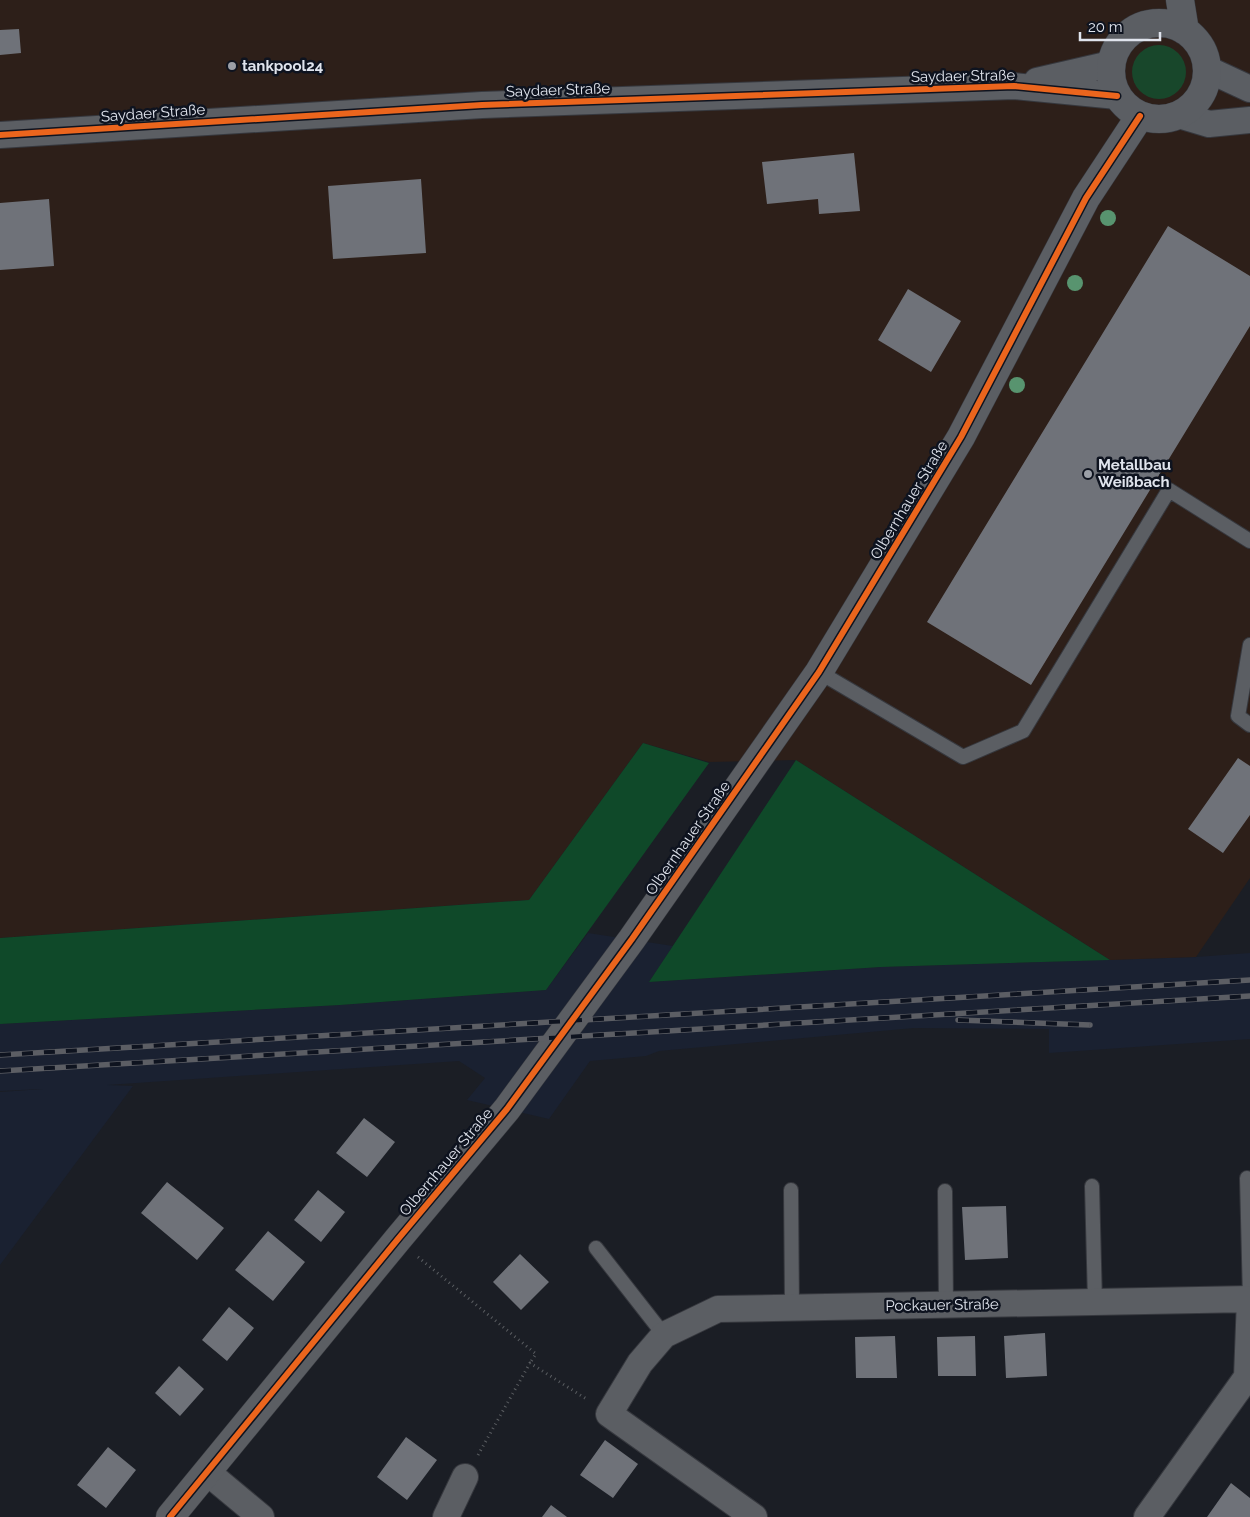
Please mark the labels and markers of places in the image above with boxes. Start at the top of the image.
place label: tankpool24 [242,57,324,75]
marker: tankpool24 [226,60,238,72]
place label: Metallbau Weißbach [1098,456,1171,491]
marker: Metallbau Weißbach [1082,468,1094,480]

